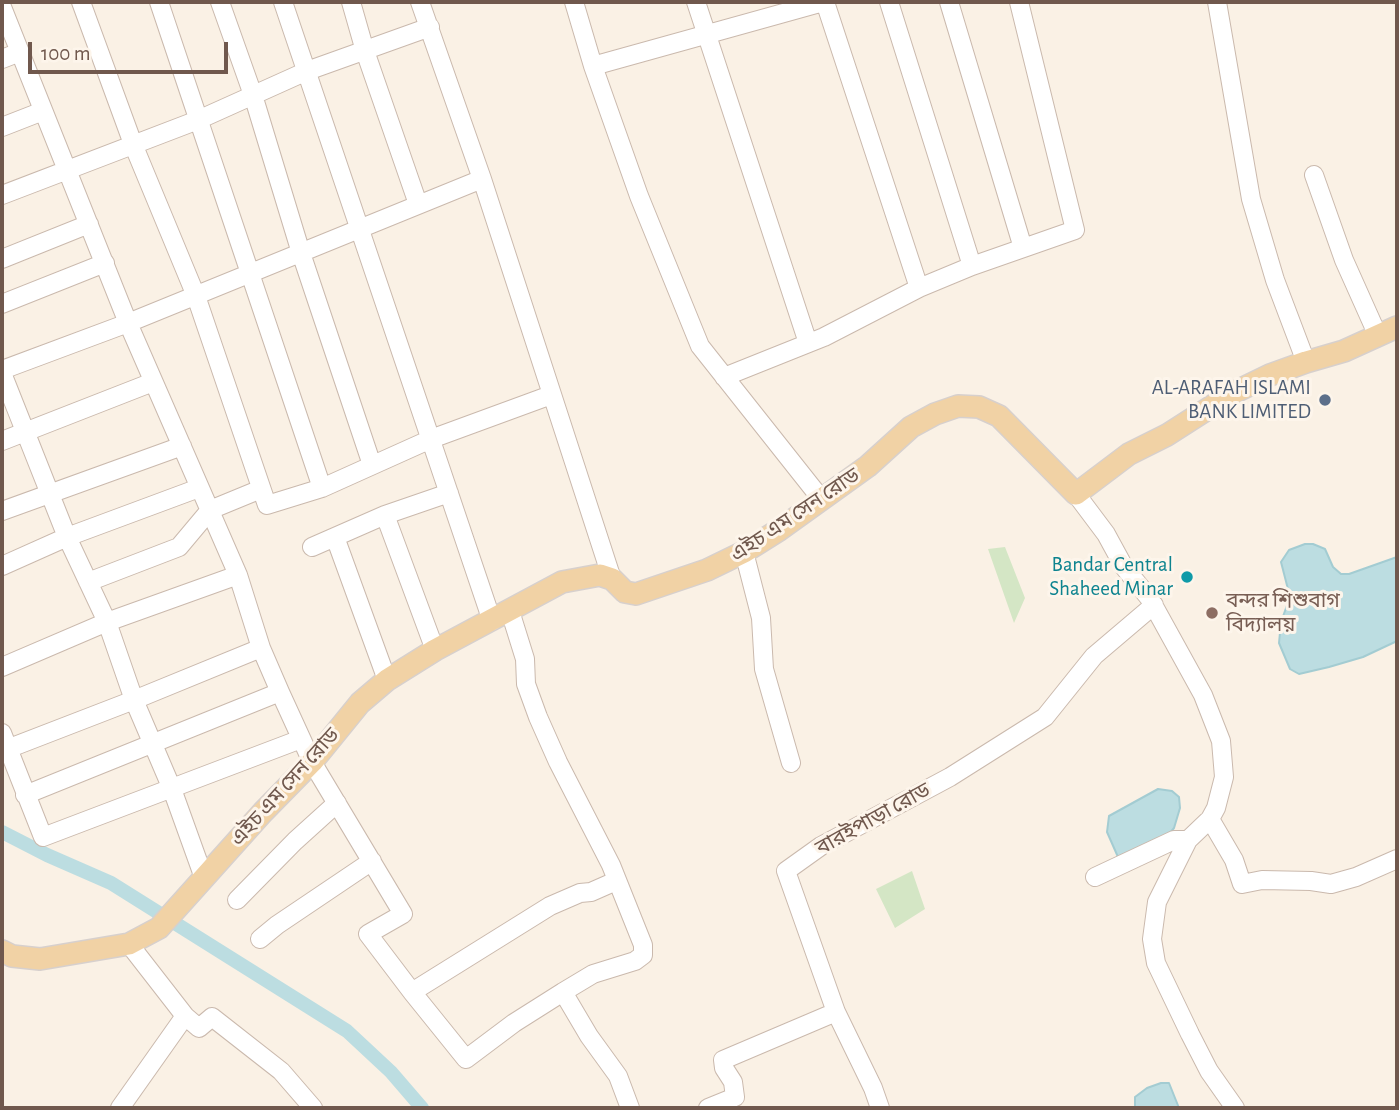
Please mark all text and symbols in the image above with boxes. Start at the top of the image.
scale bar [32,28,231,72]
text: 100 m [41,43,91,64]
place label: AL-ARAFAH ISLAMI BANK LIMITED [1152,375,1311,425]
marker: AL-ARAFAH ISLAMI BANK LIMITED [1317,392,1333,408]
street label: এইচ এম সেন রোড [726,463,864,567]
place label: Bandar Central Shaheed Minar [1049,552,1173,602]
marker: Bandar Central Shaheed Minar [1179,569,1195,585]
place label: বন্দর শিশুবাগ বিদ্যালয় [1226,588,1340,638]
marker: বন্দর শিশুবাগ বিদ্যালয় [1204,605,1220,621]
street label: এইচ এম সেন রোড [225,723,345,851]
street label: বারইপাড়া রোড [811,777,935,861]

